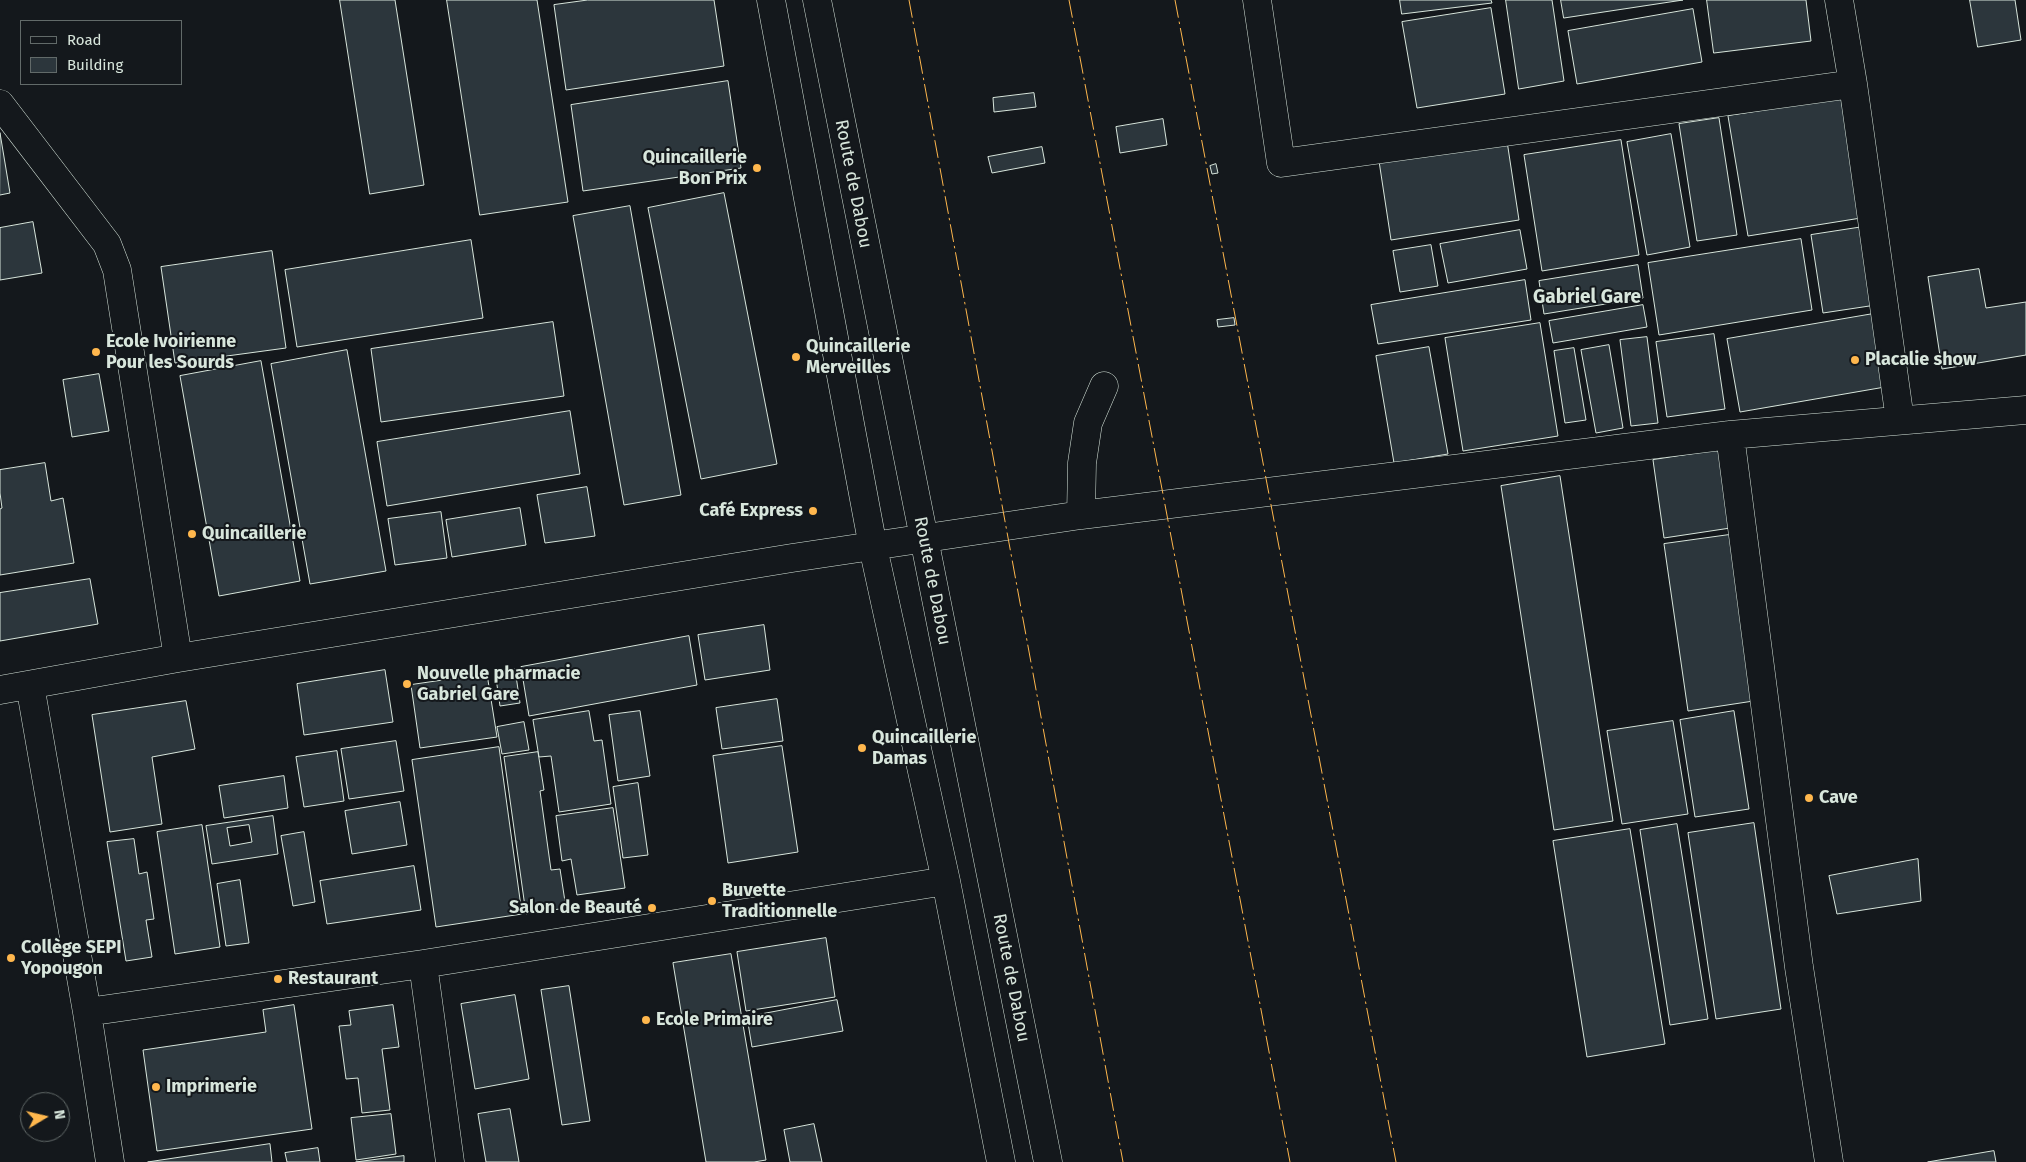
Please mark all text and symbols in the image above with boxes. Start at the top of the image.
legend [20,20,182,85]
text: Road [67,31,102,49]
text: Building [67,56,123,74]
street label: Route de Dabou [830,118,876,250]
place label: Quincaillerie Bon Prix [643,147,747,190]
marker: Quincaillerie Bon Prix [751,162,763,174]
district label: Gabriel Gare [1533,287,1641,309]
place label: Ecole Ivoirienne Pour les Sourds [106,331,236,374]
place label: Quincaillerie Merveilles [806,336,910,378]
marker: Ecole Ivoirienne Pour les Sourds [90,346,102,358]
place label: Placalie show [1865,349,1977,371]
marker: Quincaillerie Merveilles [790,351,802,363]
marker: Placalie show [1849,354,1861,366]
place label: Café Express [699,500,803,522]
marker: Café Express [807,505,819,517]
street label: Route de Dabou [909,515,955,647]
place label: Quincaillerie [202,523,306,545]
marker: Quincaillerie [186,528,198,540]
place label: Nouvelle pharmacie Gabriel Gare [417,663,580,706]
marker: Nouvelle pharmacie Gabriel Gare [401,678,413,690]
place label: Quincaillerie Damas [872,727,976,770]
marker: Quincaillerie Damas [856,742,868,754]
place label: Cave [1819,787,1858,809]
marker: Cave [1803,792,1815,804]
place label: Buvette Traditionnelle [722,880,837,922]
marker: Buvette Traditionnelle [706,895,718,907]
place label: Salon de Beauté [509,897,642,919]
marker: Salon de Beauté [646,902,658,914]
street label: Route de Dabou [988,912,1034,1044]
place label: Collège SEPI Yopougon [21,937,122,980]
marker: Collège SEPI Yopougon [5,952,17,964]
place label: Restaurant [288,968,378,990]
marker: Restaurant [272,973,284,985]
place label: Ecole Primaire [656,1009,773,1031]
marker: Ecole Primaire [640,1014,652,1026]
place label: Imprimerie [166,1076,257,1098]
marker: Imprimerie [150,1081,162,1093]
north arrow [20,1092,70,1142]
text: N [50,1109,68,1121]

